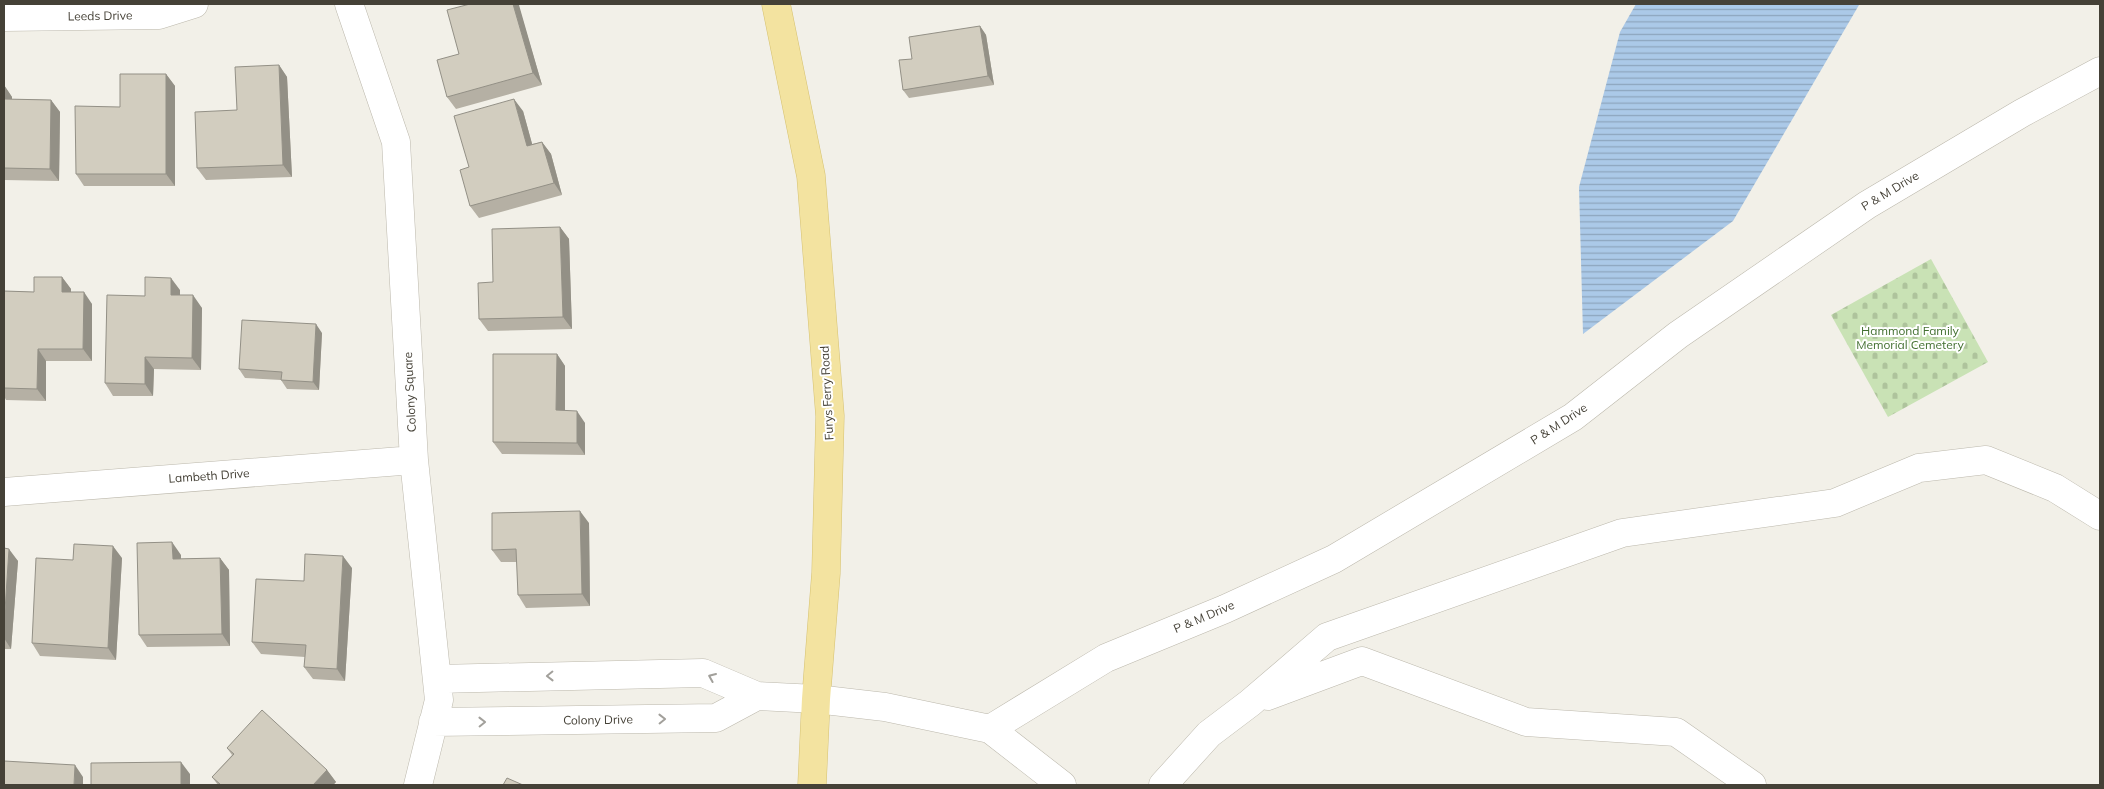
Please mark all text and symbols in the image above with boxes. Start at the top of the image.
street label: Leeds Drive [67,7,133,24]
street label: P & M Drive [1858,168,1921,214]
park label: Hammond Family Memorial Cemetery [1856,323,1964,352]
street label: Furys Ferry Road [817,345,836,441]
street label: Colony Square [400,351,419,433]
street label: P & M Drive [1528,400,1590,447]
street label: Lambeth Drive [168,465,250,486]
street label: P & M Drive [1171,597,1236,636]
one-way arrow [546,671,554,681]
one-way arrow [708,672,717,683]
street label: Colony Drive [563,711,633,728]
one-way arrow [658,714,666,724]
one-way arrow [478,716,486,727]

